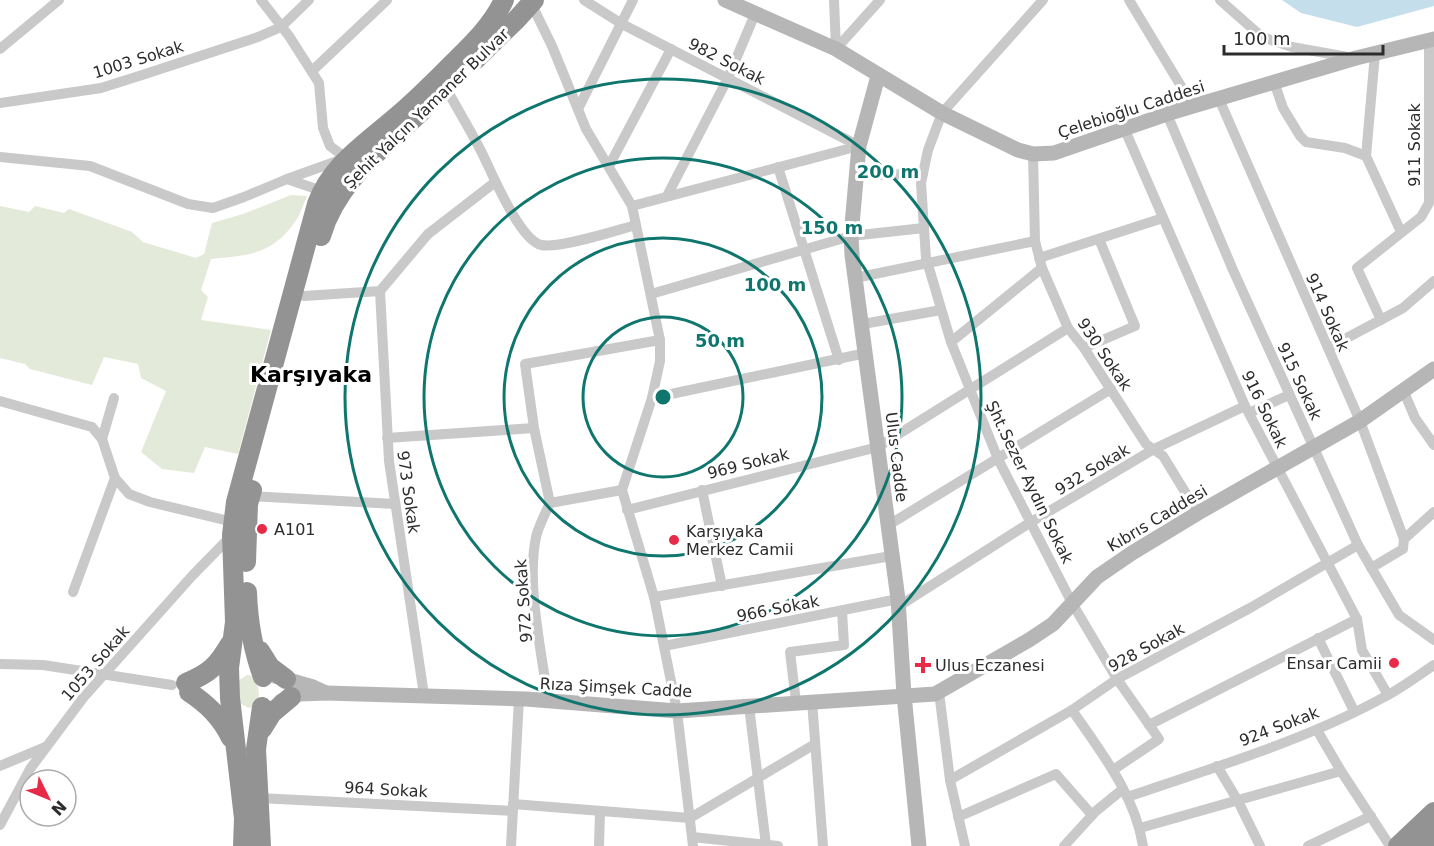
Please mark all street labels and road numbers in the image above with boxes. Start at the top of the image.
street label: Şehit Yalçın Yamaner Bulvar [340,24,513,192]
street label: 982 Sokak [685,34,769,89]
street label: 1003 Sokak [91,36,186,82]
street label: Çelebioğlu Caddesi [1055,77,1207,142]
street label: 911 Sokak [1405,102,1424,187]
street label: 914 Sokak [1302,270,1354,355]
street label: 930 Sokak [1073,314,1136,395]
street label: 915 Sokak [1273,339,1326,424]
street label: 916 Sokak [1238,367,1292,452]
street label: Şht.Sezer Aydın Sokak [982,398,1078,567]
street label: Ulus Cadde [882,411,911,503]
street label: 932 Sokak [1052,439,1134,499]
street label: 969 Sokak [705,444,792,483]
street label: 973 Sokak [393,449,424,536]
street label: Kıbrıs Caddesi [1104,481,1211,556]
street label: 972 Sokak [511,558,536,643]
street label: 966 Sokak [735,591,822,626]
street label: 928 Sokak [1105,619,1188,676]
street label: 1053 Sokak [57,621,134,705]
street label: Rıza Şimşek Cadde [539,674,693,701]
street label: 924 Sokak [1237,702,1322,750]
street label: 964 Sokak [344,778,429,801]

